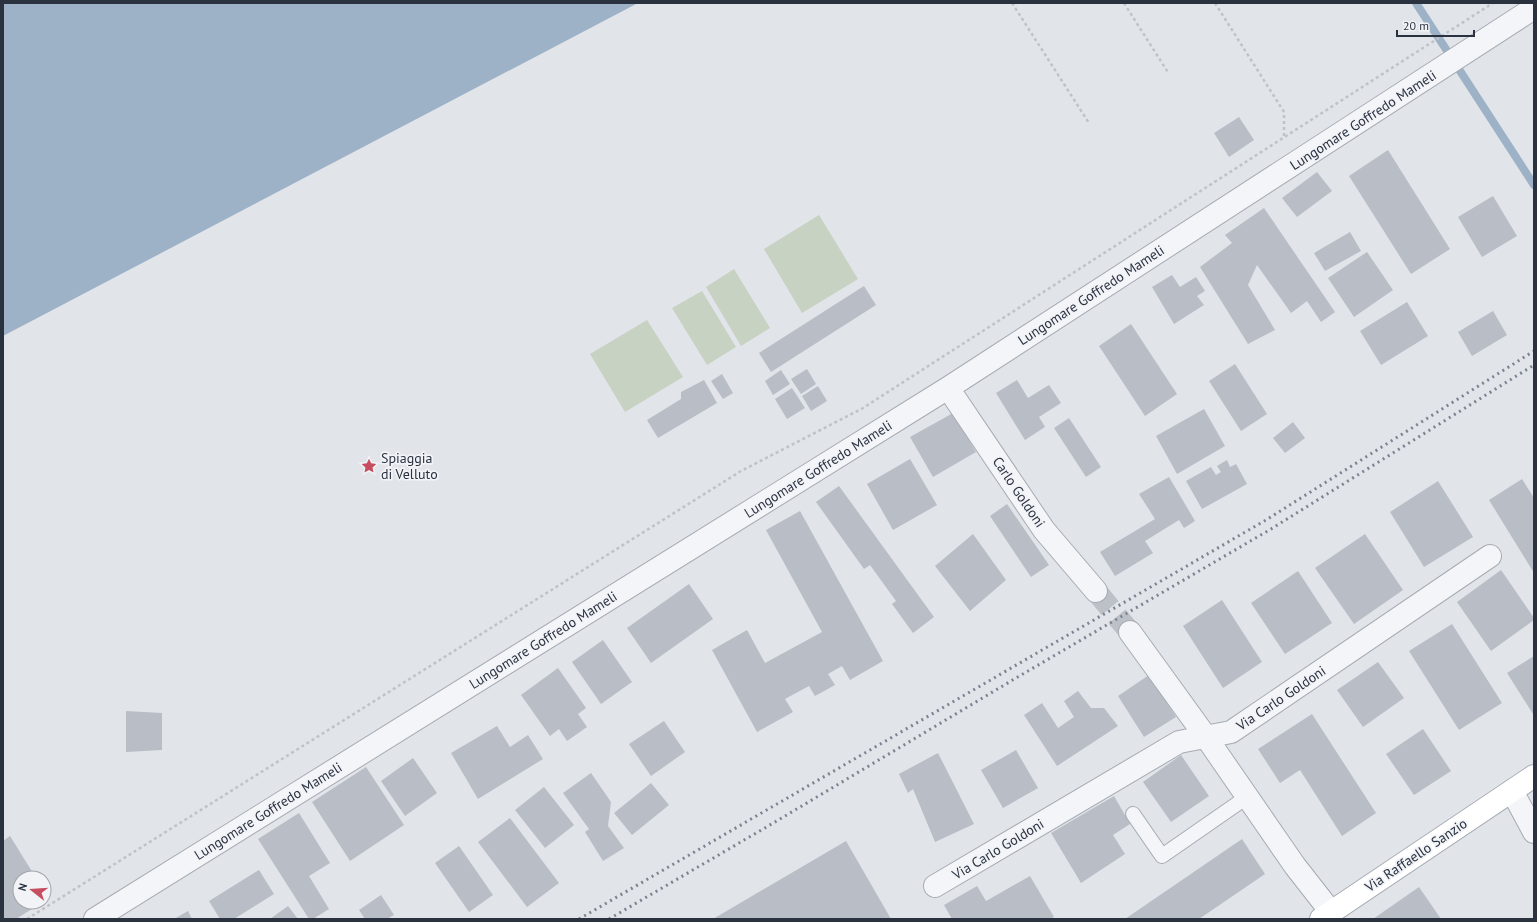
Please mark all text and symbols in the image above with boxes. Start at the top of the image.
scale bar [1397,12,1474,38]
text: 20 m [1403,18,1429,33]
street label: Lungomare Goffredo Mameli [1286,66,1440,174]
street label: Lungomare Goffredo Mameli [1014,241,1168,349]
street label: Lungomare Goffredo Mameli [741,416,895,522]
place label: Spiaggia di Velluto [381,449,438,483]
street label: Carlo Goldoni [989,453,1049,531]
place icon: Spiaggia di Velluto [360,457,378,475]
street label: Lungomare Goffredo Mameli [466,587,620,693]
street label: Via Carlo Goldoni [1232,662,1329,735]
street label: Lungomare Goffredo Mameli [191,758,345,864]
street label: Via Raffaello Sanzio [1361,814,1471,896]
street label: Via Carlo Goldoni [948,815,1047,884]
north arrow [12,870,52,910]
text: N [15,882,30,893]

